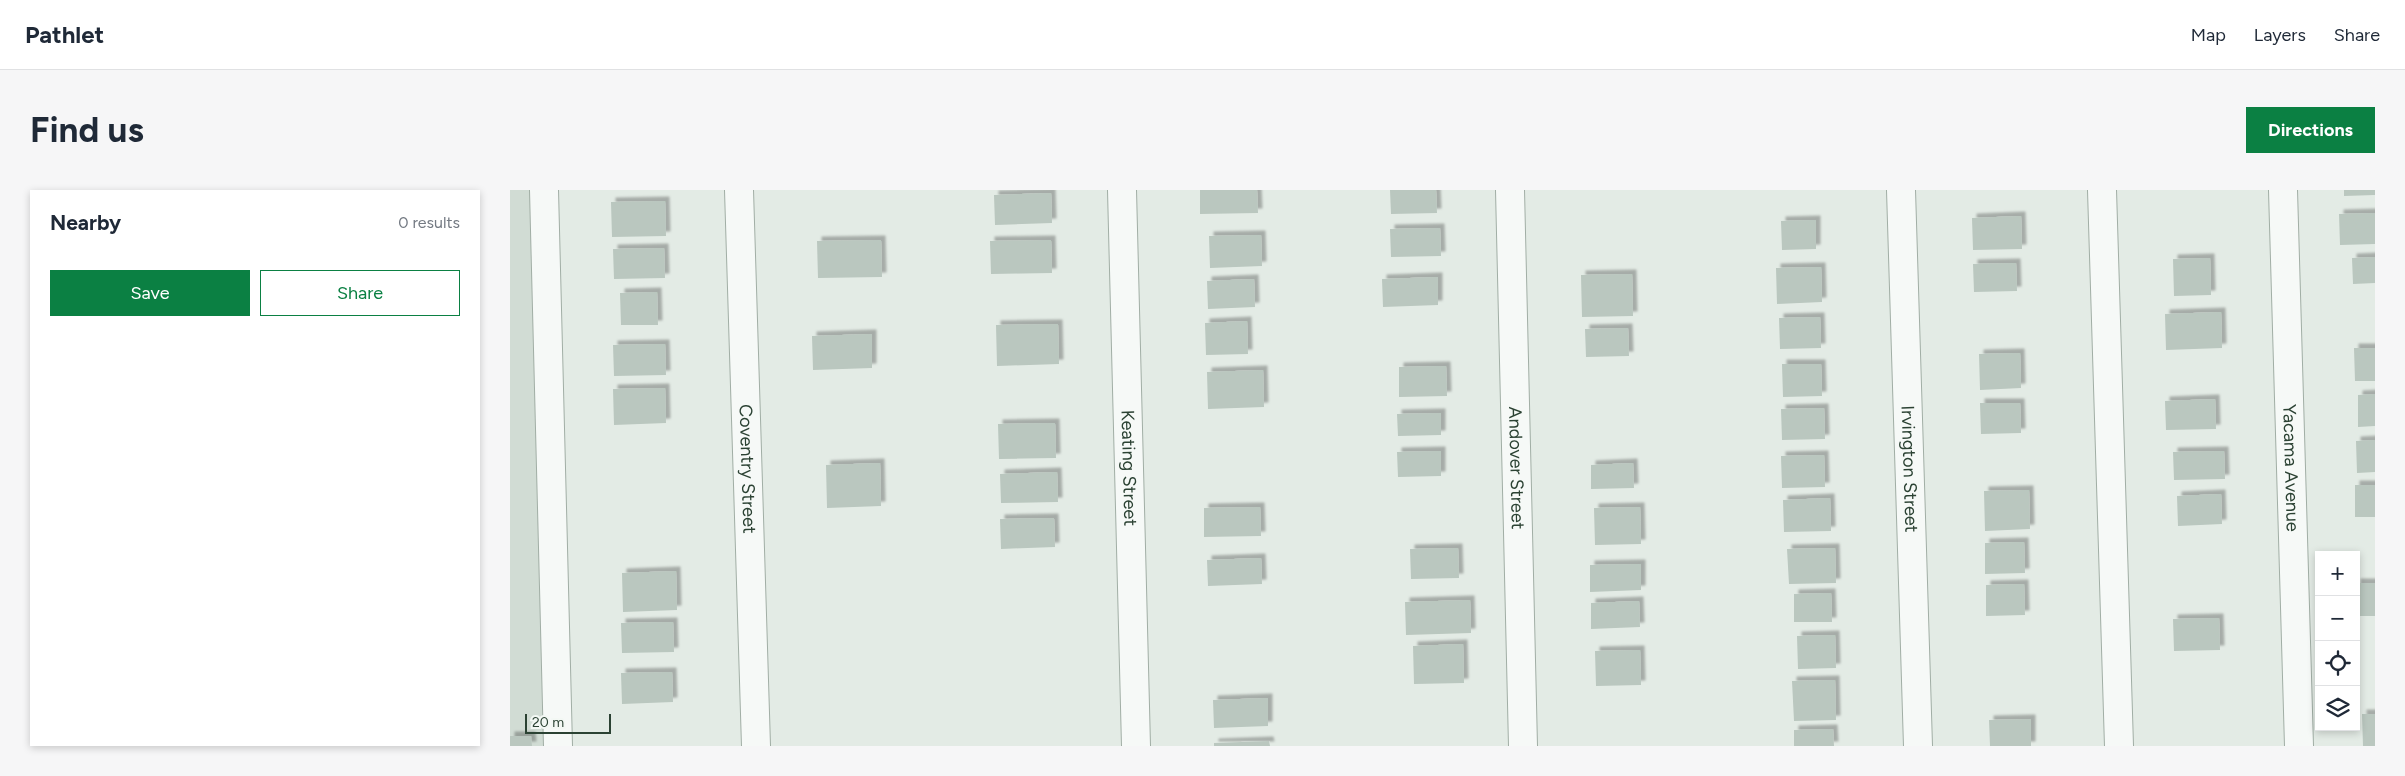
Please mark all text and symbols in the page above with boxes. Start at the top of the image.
text: Pathlet [25,20,104,49]
text: Map [2191,24,2226,46]
text: Layers [2254,24,2306,46]
text: Share [2334,24,2380,46]
button: Directions [2246,107,2375,153]
text: Find us [30,109,144,151]
text: Nearby [50,210,121,235]
text: 0 results [398,213,460,232]
button: Save [50,270,250,316]
button: Share [260,270,460,316]
street label: Coventry Street [735,404,761,534]
street label: Yacama Avenue [2278,404,2304,532]
street label: Irvington Street [1897,405,1922,533]
street label: Andover Street [1504,406,1529,530]
street label: Keating Street [1117,409,1141,527]
map controls [2315,551,2360,731]
button: + [2315,551,2360,596]
button: − [2315,596,2360,641]
button: locate [2315,641,2360,686]
button: layers [2315,686,2360,731]
scale bar [525,711,611,734]
text: 20 m [532,714,564,731]

